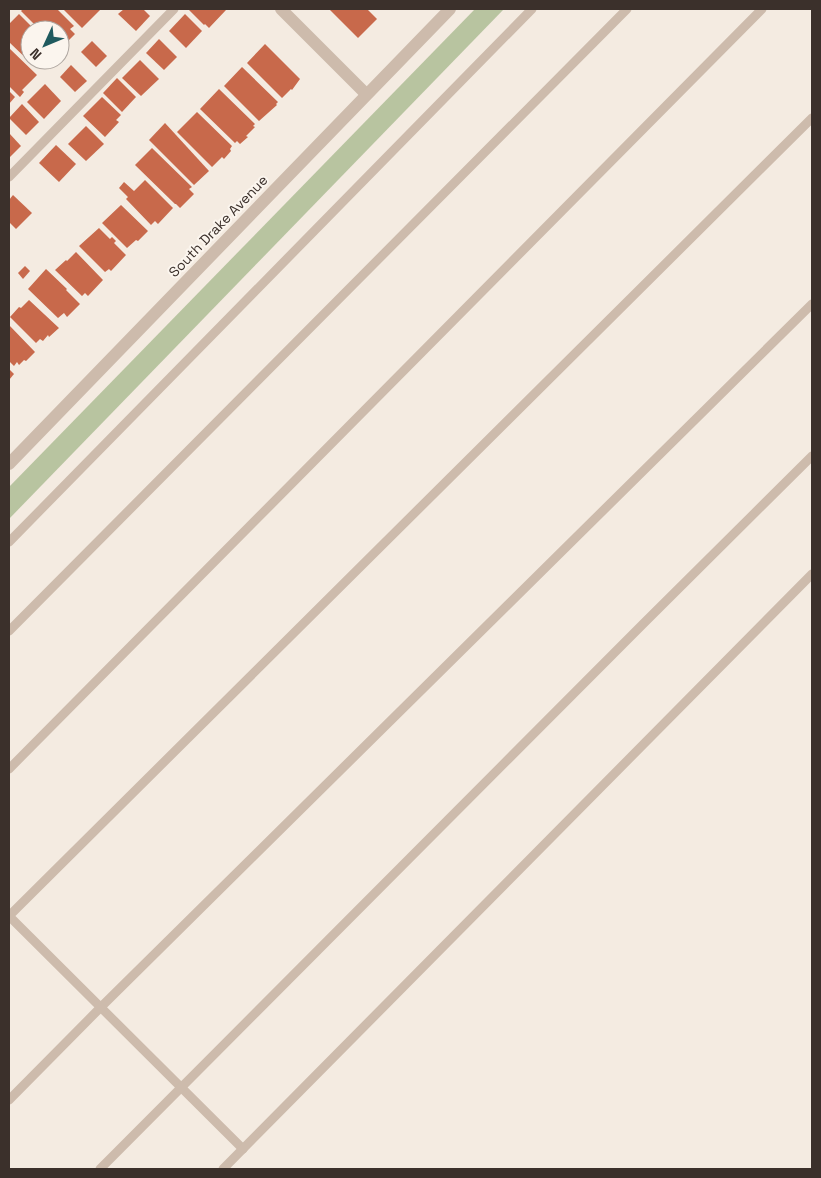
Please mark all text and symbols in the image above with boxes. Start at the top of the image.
north arrow [20,20,70,70]
text: N [26,44,45,64]
street label: South Drake Avenue [165,171,271,281]

